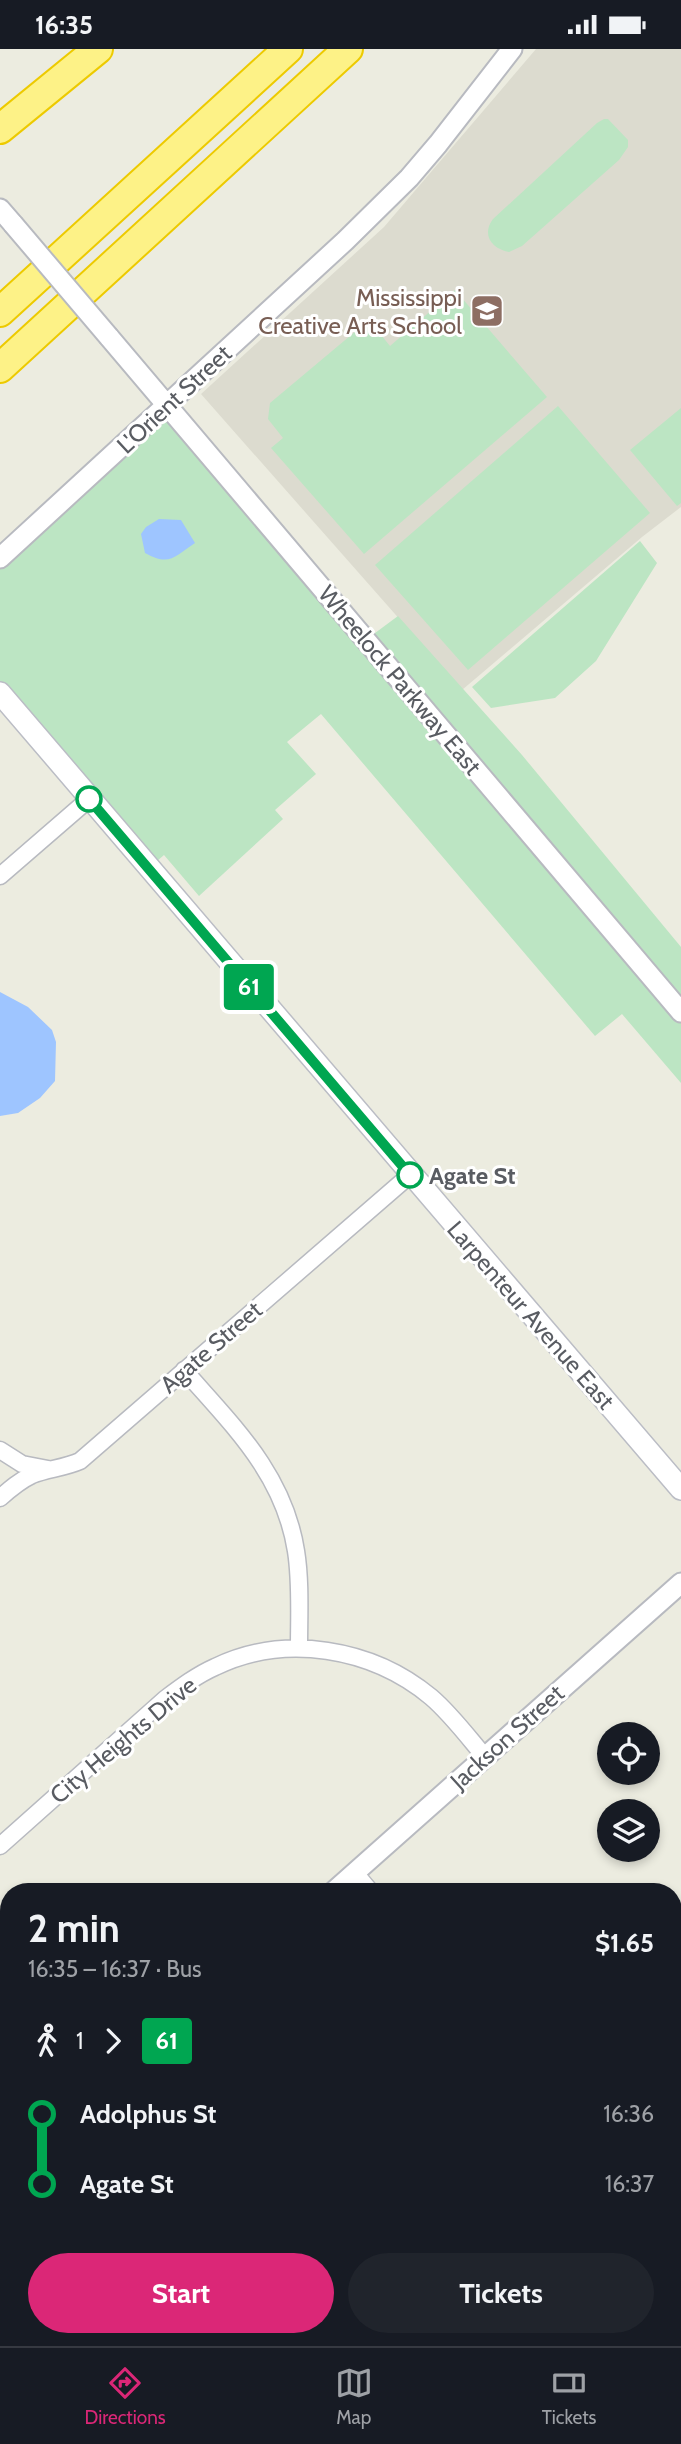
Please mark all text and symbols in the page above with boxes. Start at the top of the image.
text: 16:35 [35,9,93,41]
place label: Mississippi Creative Arts School [258,283,462,340]
school or university icon: Mississippi Creative Arts School [468,292,506,330]
street label: L'Orient Street [111,339,237,459]
street label: Wheelock Parkway East [312,580,488,780]
unlabelled marker [76,786,102,812]
line badge: 61 [218,964,280,1010]
text: 61 [238,972,260,1001]
place label: Agate St [429,1161,515,1190]
marker: Agate St [397,1162,423,1188]
street label: Larpenteur Avenue East [441,1215,621,1415]
street label: Agate Street [154,1295,268,1399]
street label: City Heights Drive [44,1670,202,1810]
street label: Jackson Street [444,1678,570,1796]
map controls [597,1722,660,1862]
button: locate [597,1722,660,1785]
button: layers [597,1799,660,1862]
text: 2 min [28,1905,120,1952]
text: $1.65 [595,1927,654,1959]
text: 16:35 – 16:37 · Bus [28,1955,201,1983]
icon: walk [28,2022,66,2060]
icon: forward [94,2022,132,2060]
text: 61 [156,2026,178,2055]
text: 1 [76,2027,84,2055]
text: Adolphus St [80,2098,216,2130]
text: 16:36 [603,2100,654,2128]
text: Agate St [80,2168,174,2200]
text: 16:37 [605,2170,654,2198]
button: Start [28,2253,334,2333]
button: Tickets [348,2253,654,2333]
tab: Directions [85,2364,166,2429]
tab: Map [335,2364,373,2429]
tab: Tickets [542,2364,596,2429]

